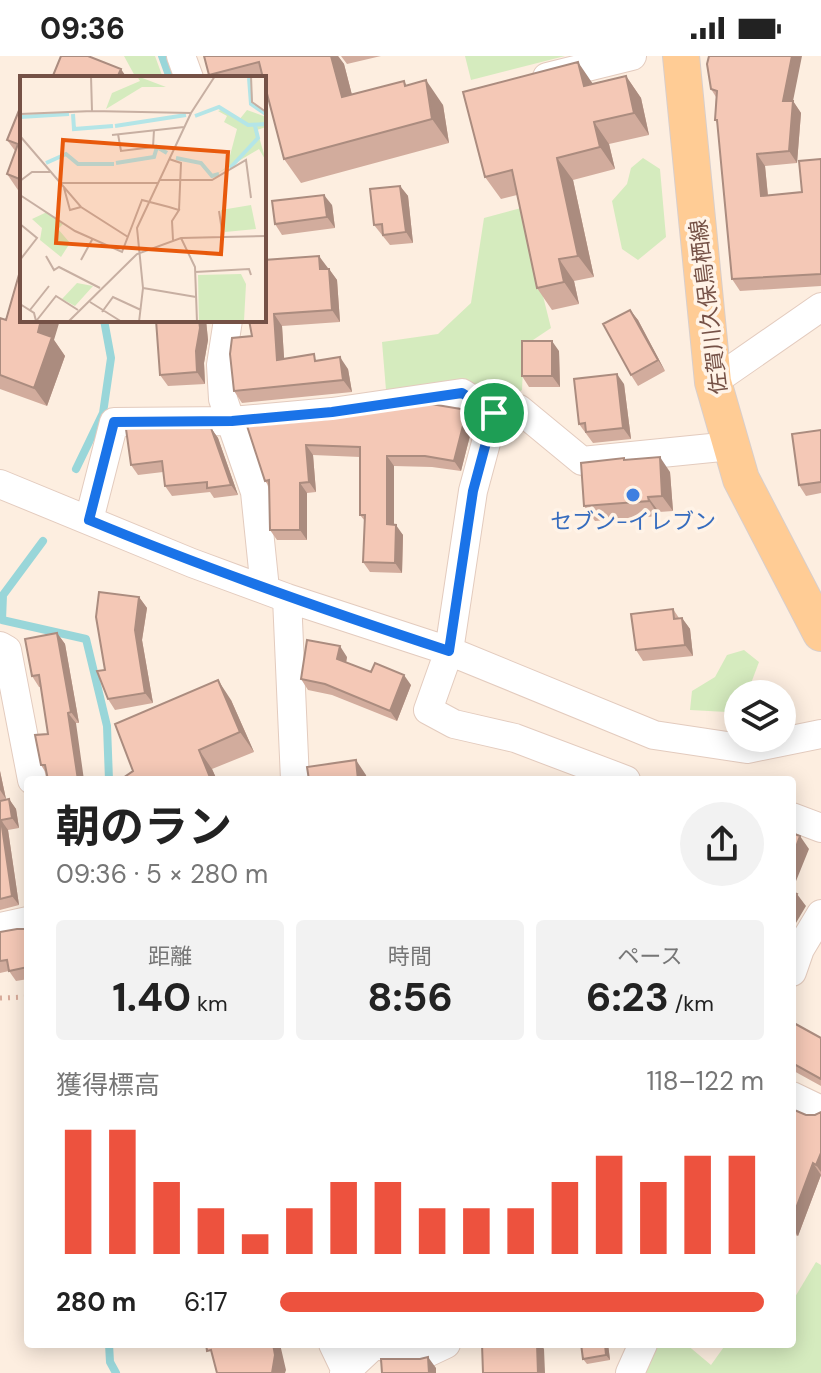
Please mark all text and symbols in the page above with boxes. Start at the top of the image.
text: 09:36 [40,9,125,48]
inset map [20,76,266,322]
street label: 佐賀川久保鳥栖線 [683,218,734,396]
pin [460,379,528,447]
icon: arrive [472,391,516,435]
marker: セブン-イレブン [624,486,642,504]
place label: セブン-イレブン [550,507,716,536]
map controls [724,680,796,752]
button: layers [724,680,796,752]
text: 朝のラン [56,798,232,856]
button: share [680,802,764,886]
text: 09:36 · 5 × 280 m [56,857,268,891]
text: 距離 [148,942,192,971]
text: 時間 [388,942,432,971]
text: ペース [618,942,682,971]
text: 1.40 [112,971,191,1023]
text: 8:56 [367,971,453,1023]
text: 6:23 [586,971,669,1023]
text: km [191,989,228,1018]
text: /km [669,989,714,1018]
text: 118–122 m [646,1064,764,1098]
text: 獲得標高 [56,1068,160,1102]
text: 280 m [56,1285,136,1319]
text: 6:17 [184,1285,228,1319]

